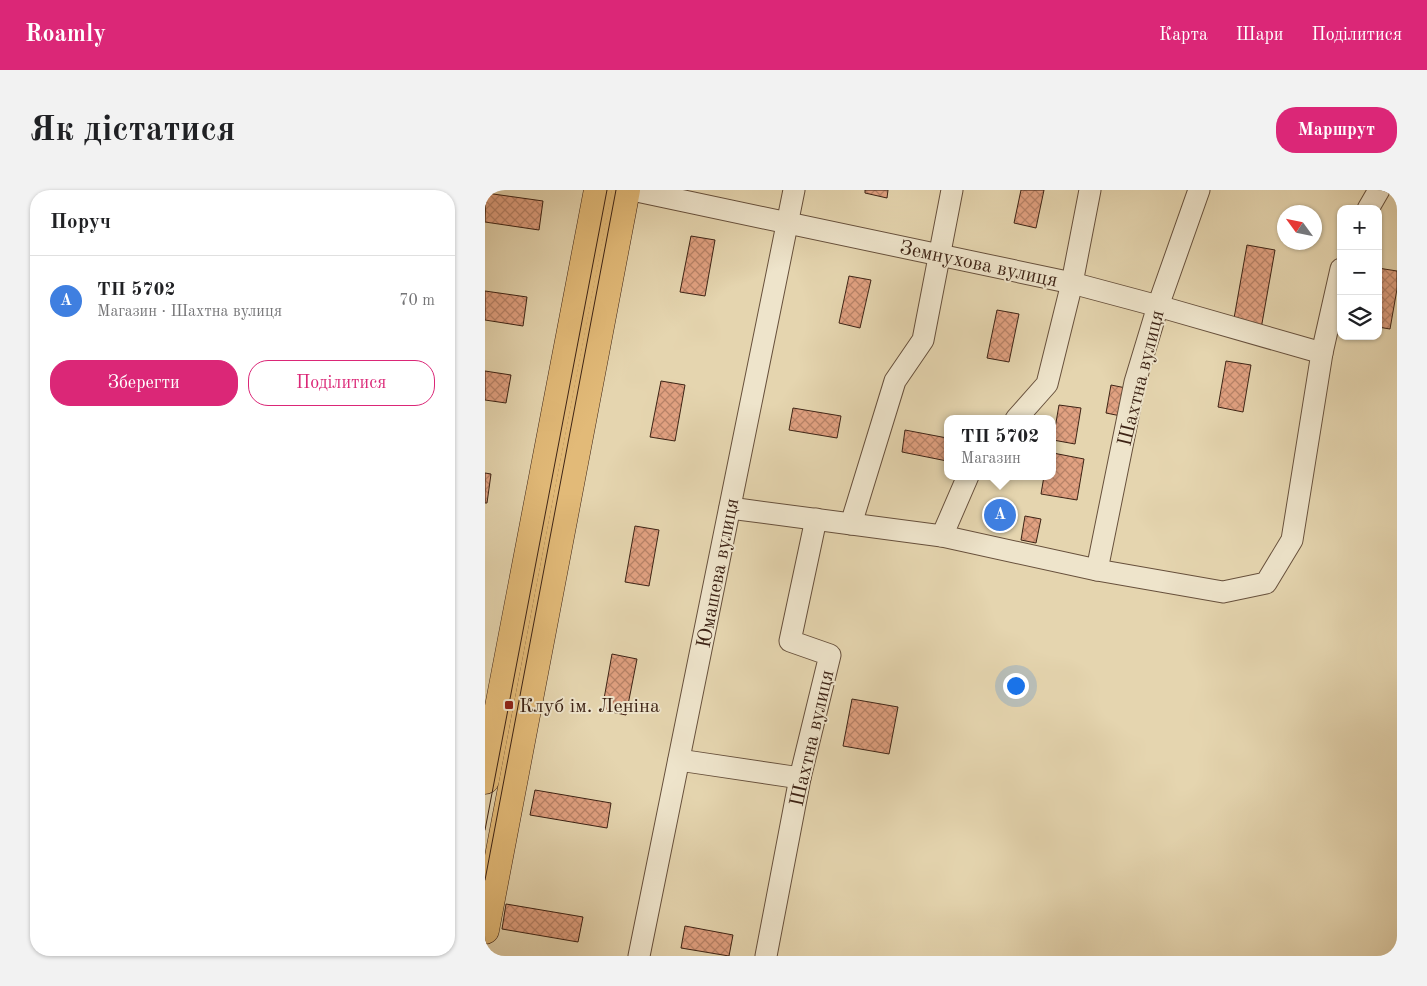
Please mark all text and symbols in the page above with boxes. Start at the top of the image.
text: Roamly [25,23,106,47]
text: Карта [1159,26,1208,44]
text: Шари [1236,26,1284,44]
text: Поділитися [1312,26,1402,44]
button: Маршрут [1276,107,1397,153]
text: Як дістатися [30,113,235,148]
north arrow [1277,205,1322,250]
map controls [1337,205,1382,340]
button: + [1337,205,1382,250]
text: Поруч [50,212,111,233]
street label: Земнухова вулиця [898,238,1059,291]
button: − [1337,250,1382,295]
text: ТП 5702 [97,281,175,300]
text: A [60,293,72,309]
text: 70 m [399,293,435,309]
button: layers [1337,295,1382,340]
text: Магазин · Шахтна вулиця [97,304,282,320]
street label: Шахтна вулиця [1115,308,1169,449]
button: Зберегти [50,360,238,406]
button: Поділитися [248,360,435,406]
popup [944,415,1056,480]
text: ТП 5702 [961,428,1039,447]
text: Магазин [961,451,1021,467]
pin: A [984,496,1016,534]
street label: Юмашева вулиця [695,497,743,650]
street label: Шахтна вулиця [788,668,838,809]
your location [1003,673,1029,699]
place label: Клуб ім. Леніна [519,697,660,717]
marker: Клуб ім. Леніна [503,699,515,711]

